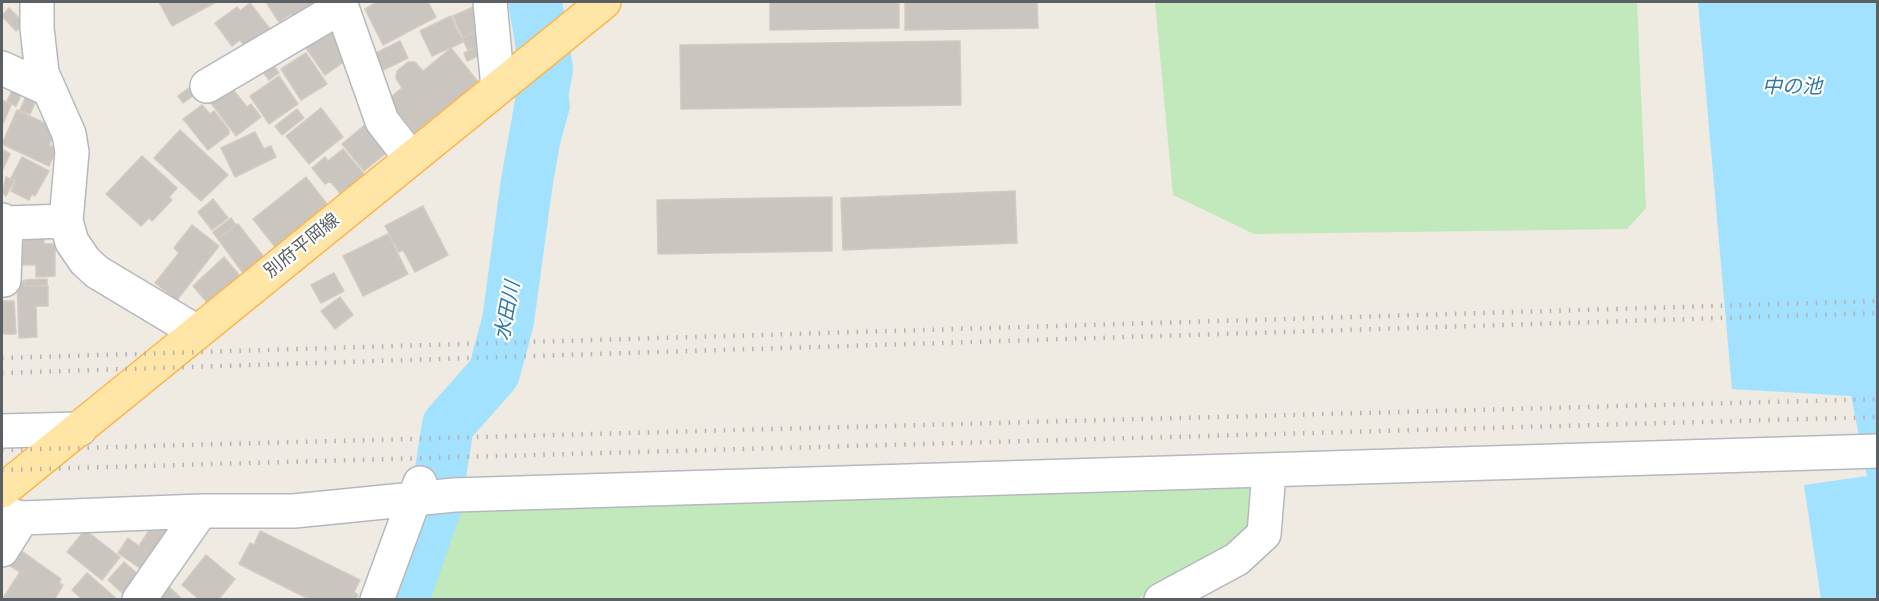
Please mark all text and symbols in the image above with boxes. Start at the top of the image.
water label: 中の池 [1762,75,1822,99]
street label: 別府平岡線 [260,209,344,283]
water label: 水田川 [490,279,526,343]

